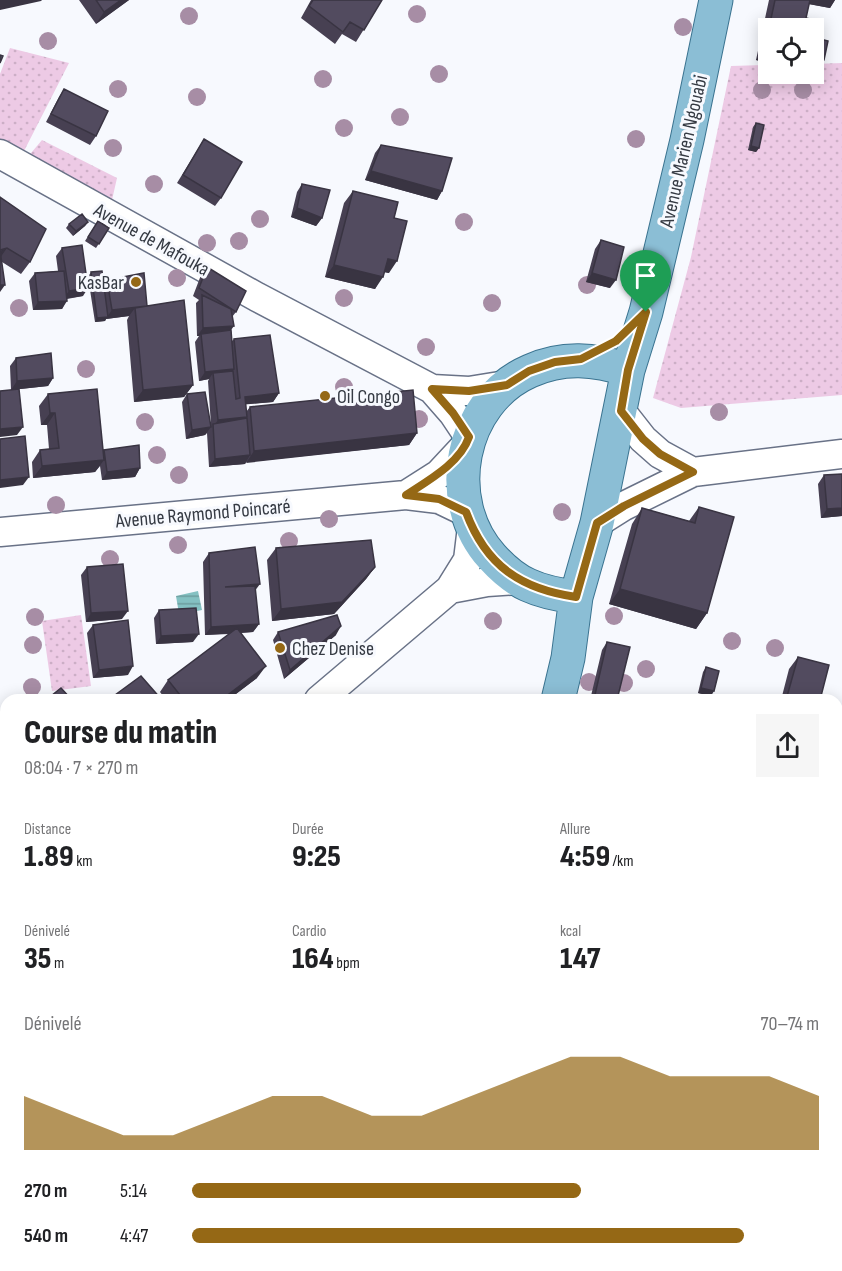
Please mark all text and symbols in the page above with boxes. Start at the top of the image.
map controls [758,18,824,84]
button: locate [758,18,824,84]
street label: Avenue Marien Ngouabi [655,73,713,231]
street label: Avenue de Mafouka [89,198,214,282]
pin [620,250,671,312]
icon: arrive [629,259,662,292]
place label: KasBar [78,271,124,295]
marker: KasBar [129,275,143,289]
place label: Oil Congo [337,385,400,409]
marker: Oil Congo [318,389,332,403]
street label: Avenue Raymond Poincaré [114,494,292,534]
place label: Chez Denise [292,637,374,661]
marker: Chez Denise [273,641,287,655]
text: Course du matin [24,713,217,753]
button: share [756,714,819,777]
text: 08:04 · 7 × 270 m [24,756,138,780]
text: Distance [24,820,71,839]
text: Durée [292,820,324,839]
text: Allure [560,820,590,839]
text: 1.89 [24,839,74,875]
text: 9:25 [292,839,341,875]
text: 4:59 [560,839,610,875]
text: km [74,852,93,871]
text: /km [610,852,633,871]
text: Dénivelé [24,922,70,941]
text: Cardio [292,922,326,941]
text: kcal [560,922,581,941]
text: 35 [24,941,51,977]
text: 164 [292,941,334,977]
text: 147 [560,941,600,977]
text: m [51,954,64,973]
text: bpm [334,954,360,973]
text: Dénivelé [24,1012,82,1036]
text: 70–74 m [761,1012,819,1036]
text: 270 m [24,1179,67,1203]
text: 5:14 [120,1179,147,1203]
text: 540 m [24,1224,68,1248]
text: 4:47 [120,1224,148,1248]

